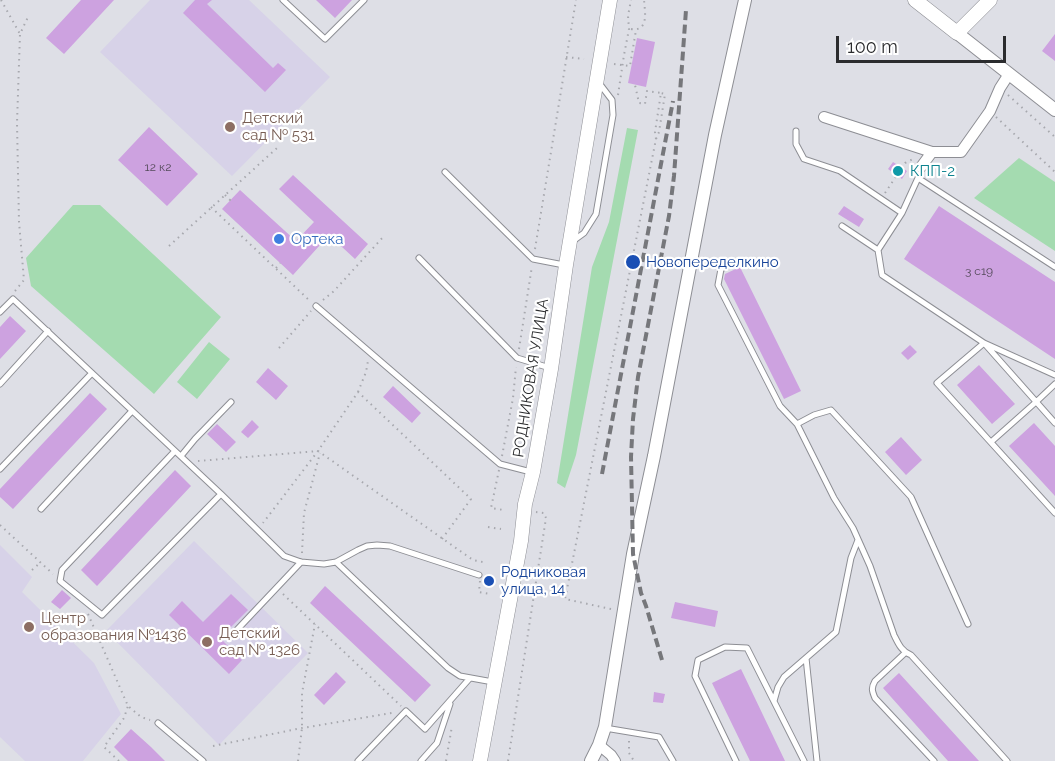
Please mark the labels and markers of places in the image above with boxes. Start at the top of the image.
place label: Детский сад № 531 [242,109,314,144]
marker: Детский сад № 531 [223,120,237,134]
place label: КПП-2 [910,162,955,180]
marker: КПП-2 [891,164,905,178]
place label: Ортека [291,230,343,248]
marker: Ортека [272,232,286,246]
marker: Новопеределкино [624,253,642,271]
place label: Новопеределкино [646,253,779,271]
place label: Родниковая улица, 14 [501,563,586,598]
marker: Родниковая улица, 14 [482,574,496,588]
place label: Центр образования №1436 [41,609,187,644]
marker: Центр образования №1436 [22,620,36,634]
place label: Детский сад № 1326 [219,624,300,659]
marker: Детский сад № 1326 [200,635,214,649]

